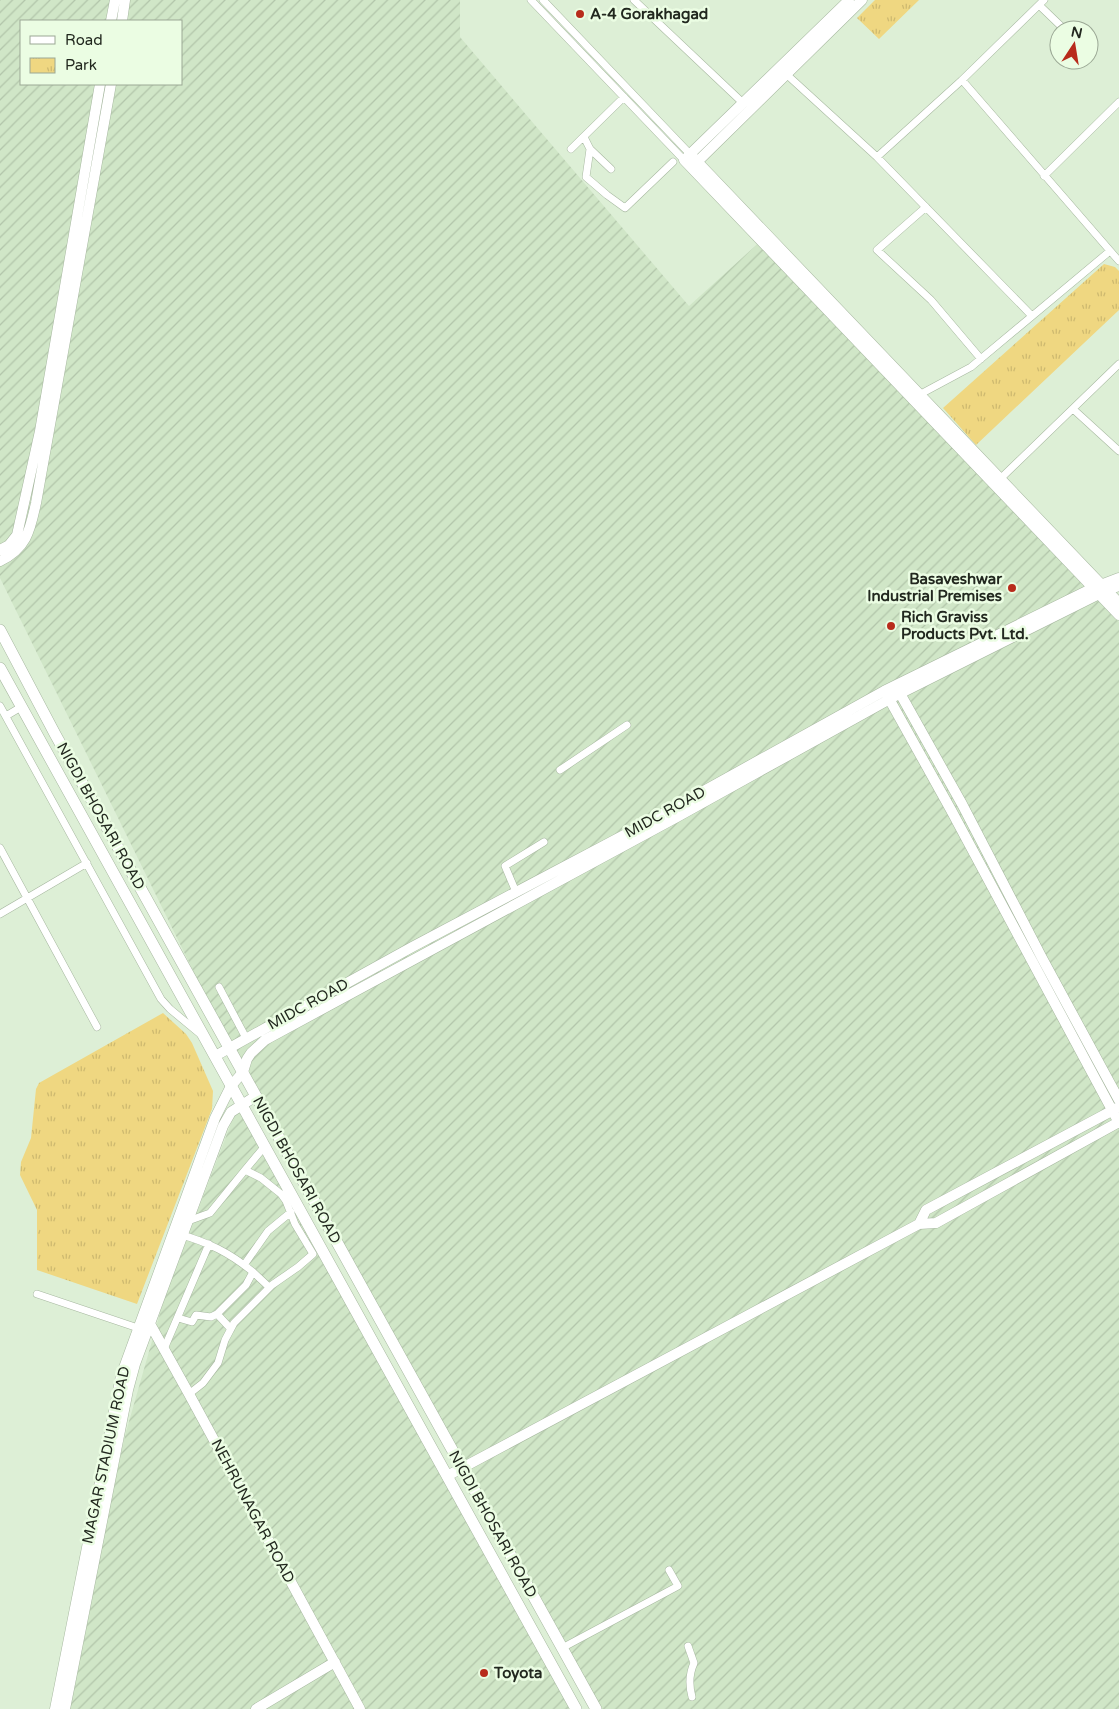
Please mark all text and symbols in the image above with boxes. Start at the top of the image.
place label: A-4 Gorakhagad [590,5,708,24]
marker: A-4 Gorakhagad [574,8,586,20]
legend [20,20,182,85]
north arrow [1049,20,1099,70]
text: N [1069,23,1084,42]
text: Road [65,31,103,49]
text: Park [65,56,97,74]
place label: Basaveshwar Industrial Premises [867,570,1002,605]
marker: Basaveshwar Industrial Premises [1006,582,1018,594]
place label: Rich Graviss Products Pvt. Ltd. [901,608,1029,643]
marker: Rich Graviss Products Pvt. Ltd. [885,620,897,632]
street label: NIGDI BHOSARI ROAD [53,739,149,893]
street label: MIDC ROAD [622,782,708,842]
street label: MIDC ROAD [265,974,351,1034]
street label: NIGDI BHOSARI ROAD [249,1093,345,1247]
street label: MAGAR STADIUM ROAD [78,1365,134,1545]
street label: NEHRUNAGAR ROAD [207,1436,299,1586]
street label: NIGDI BHOSARI ROAD [445,1447,541,1601]
place label: Toyota [493,1664,542,1683]
marker: Toyota [478,1667,490,1679]

